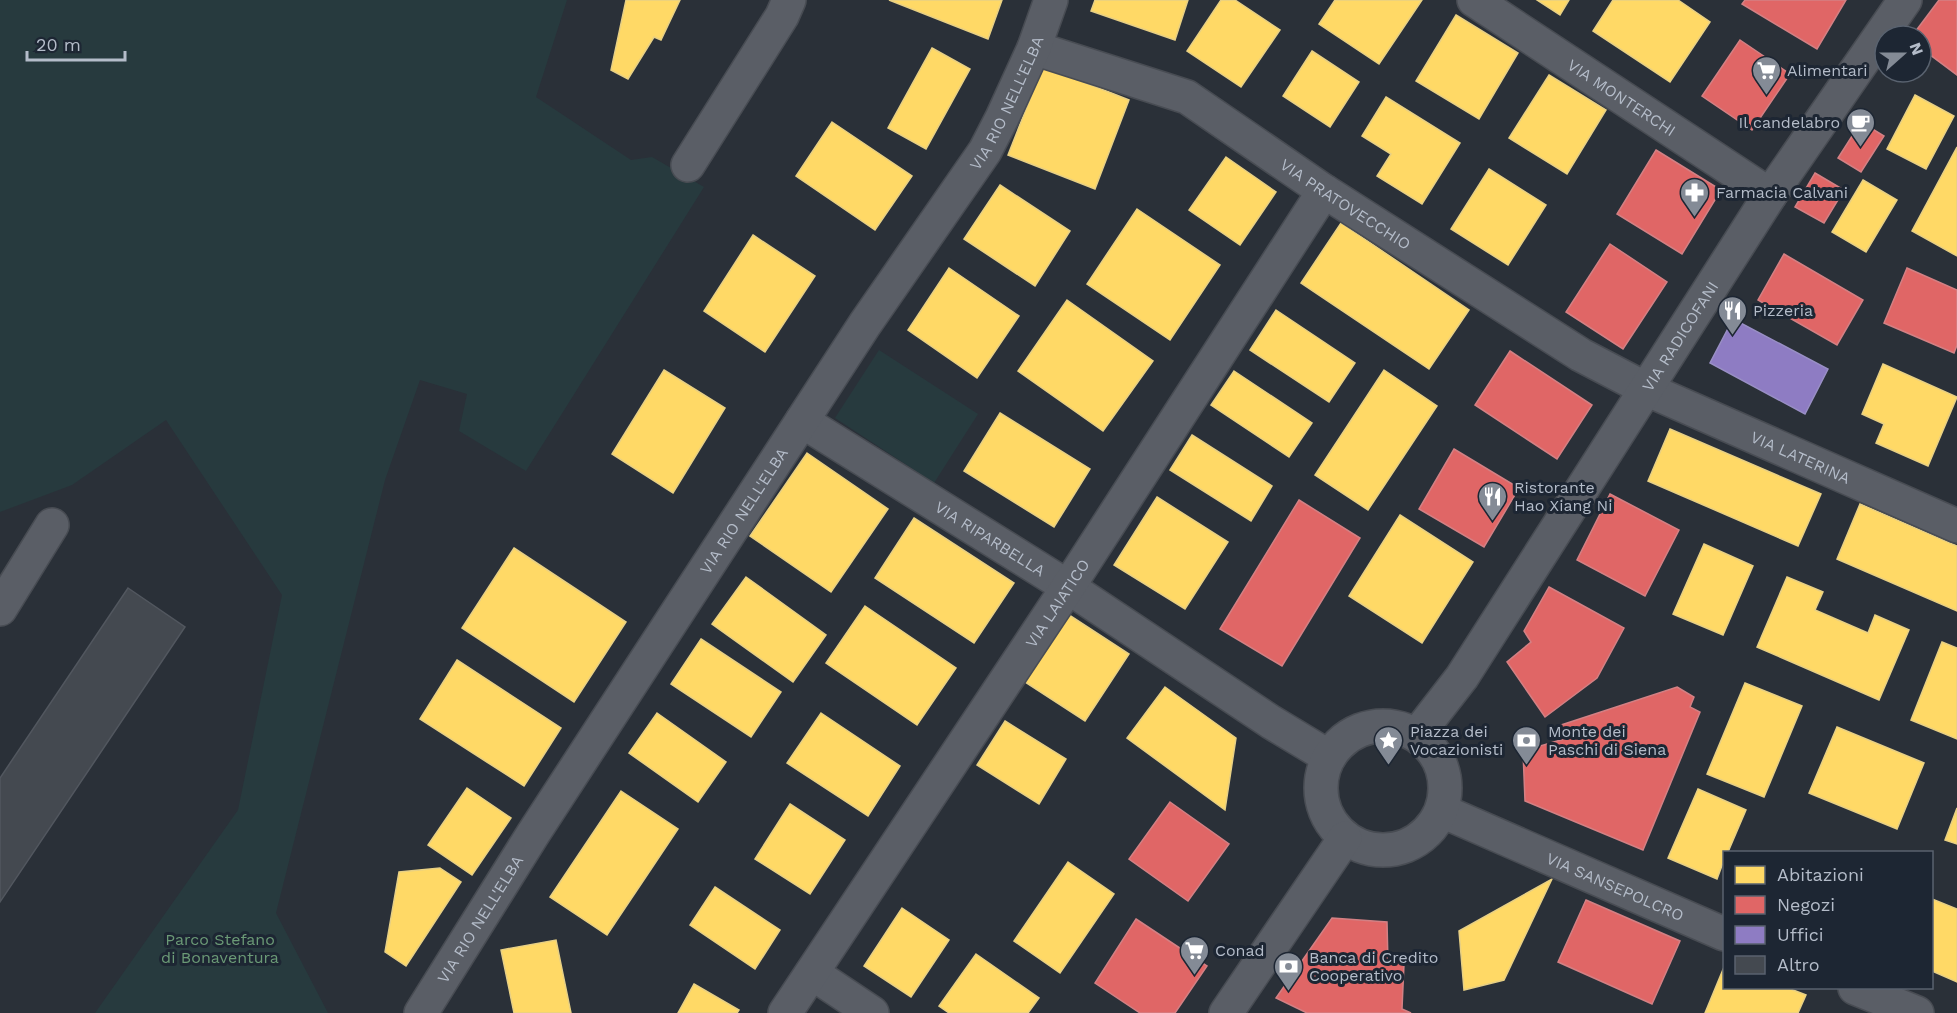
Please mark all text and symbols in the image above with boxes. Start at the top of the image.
scale bar [27,24,124,62]
north arrow [1873,24,1933,84]
street label: VIA RIO NELL'ELBA [966,33,1048,174]
text: 20 m [36,34,81,55]
text: N [1906,40,1928,58]
supermarket icon: Alimentari [1750,54,1782,96]
street label: VIA MONTERCHI [1564,55,1679,140]
place label: Alimentari [1787,61,1868,80]
cafe icon: Il candelabro [1845,106,1877,148]
place label: Il candelabro [1739,113,1840,132]
street label: VIA PRATOVECCHIO [1277,155,1414,254]
pharmacy icon: Farmacia Calvani [1679,176,1711,218]
place label: Farmacia Calvani [1716,183,1848,202]
street label: VIA RADICOFANI [1638,278,1722,395]
restaurant icon: Pizzeria [1716,294,1748,336]
place label: Pizzeria [1753,301,1813,320]
street label: VIA LATERINA [1748,427,1854,488]
street label: VIA RIO NELL'ELBA [696,444,792,578]
place label: Ristorante Hao Xiang Ni [1514,478,1612,515]
restaurant icon: Ristorante Hao Xiang Ni [1477,480,1509,522]
street label: VIA RIPARBELLA [931,497,1049,581]
street label: VIA LAIATICO [1022,556,1094,651]
place label: Piazza dei Vocazionisti [1410,722,1503,759]
place label: Monte dei Paschi di Siena [1548,722,1666,759]
place icon: Piazza dei Vocazionisti [1373,724,1405,766]
bank icon: Monte dei Paschi di Siena [1511,724,1543,766]
street label: VIA SANSEPOLCRO [1543,849,1687,925]
street label: VIA RIO NELL'ELBA [433,851,528,987]
legend [1723,851,1933,989]
text: Abitazioni [1777,864,1864,885]
text: Negozi [1777,894,1835,915]
text: Uffici [1777,924,1824,945]
park label: Parco Stefano di Bonaventura [161,930,279,967]
supermarket icon: Conad [1178,934,1210,976]
place label: Conad [1215,941,1265,960]
place label: Banca di Credito Cooperativo [1309,948,1438,985]
bank icon: Banca di Credito Cooperativo [1272,950,1304,992]
text: Altro [1777,954,1819,975]

